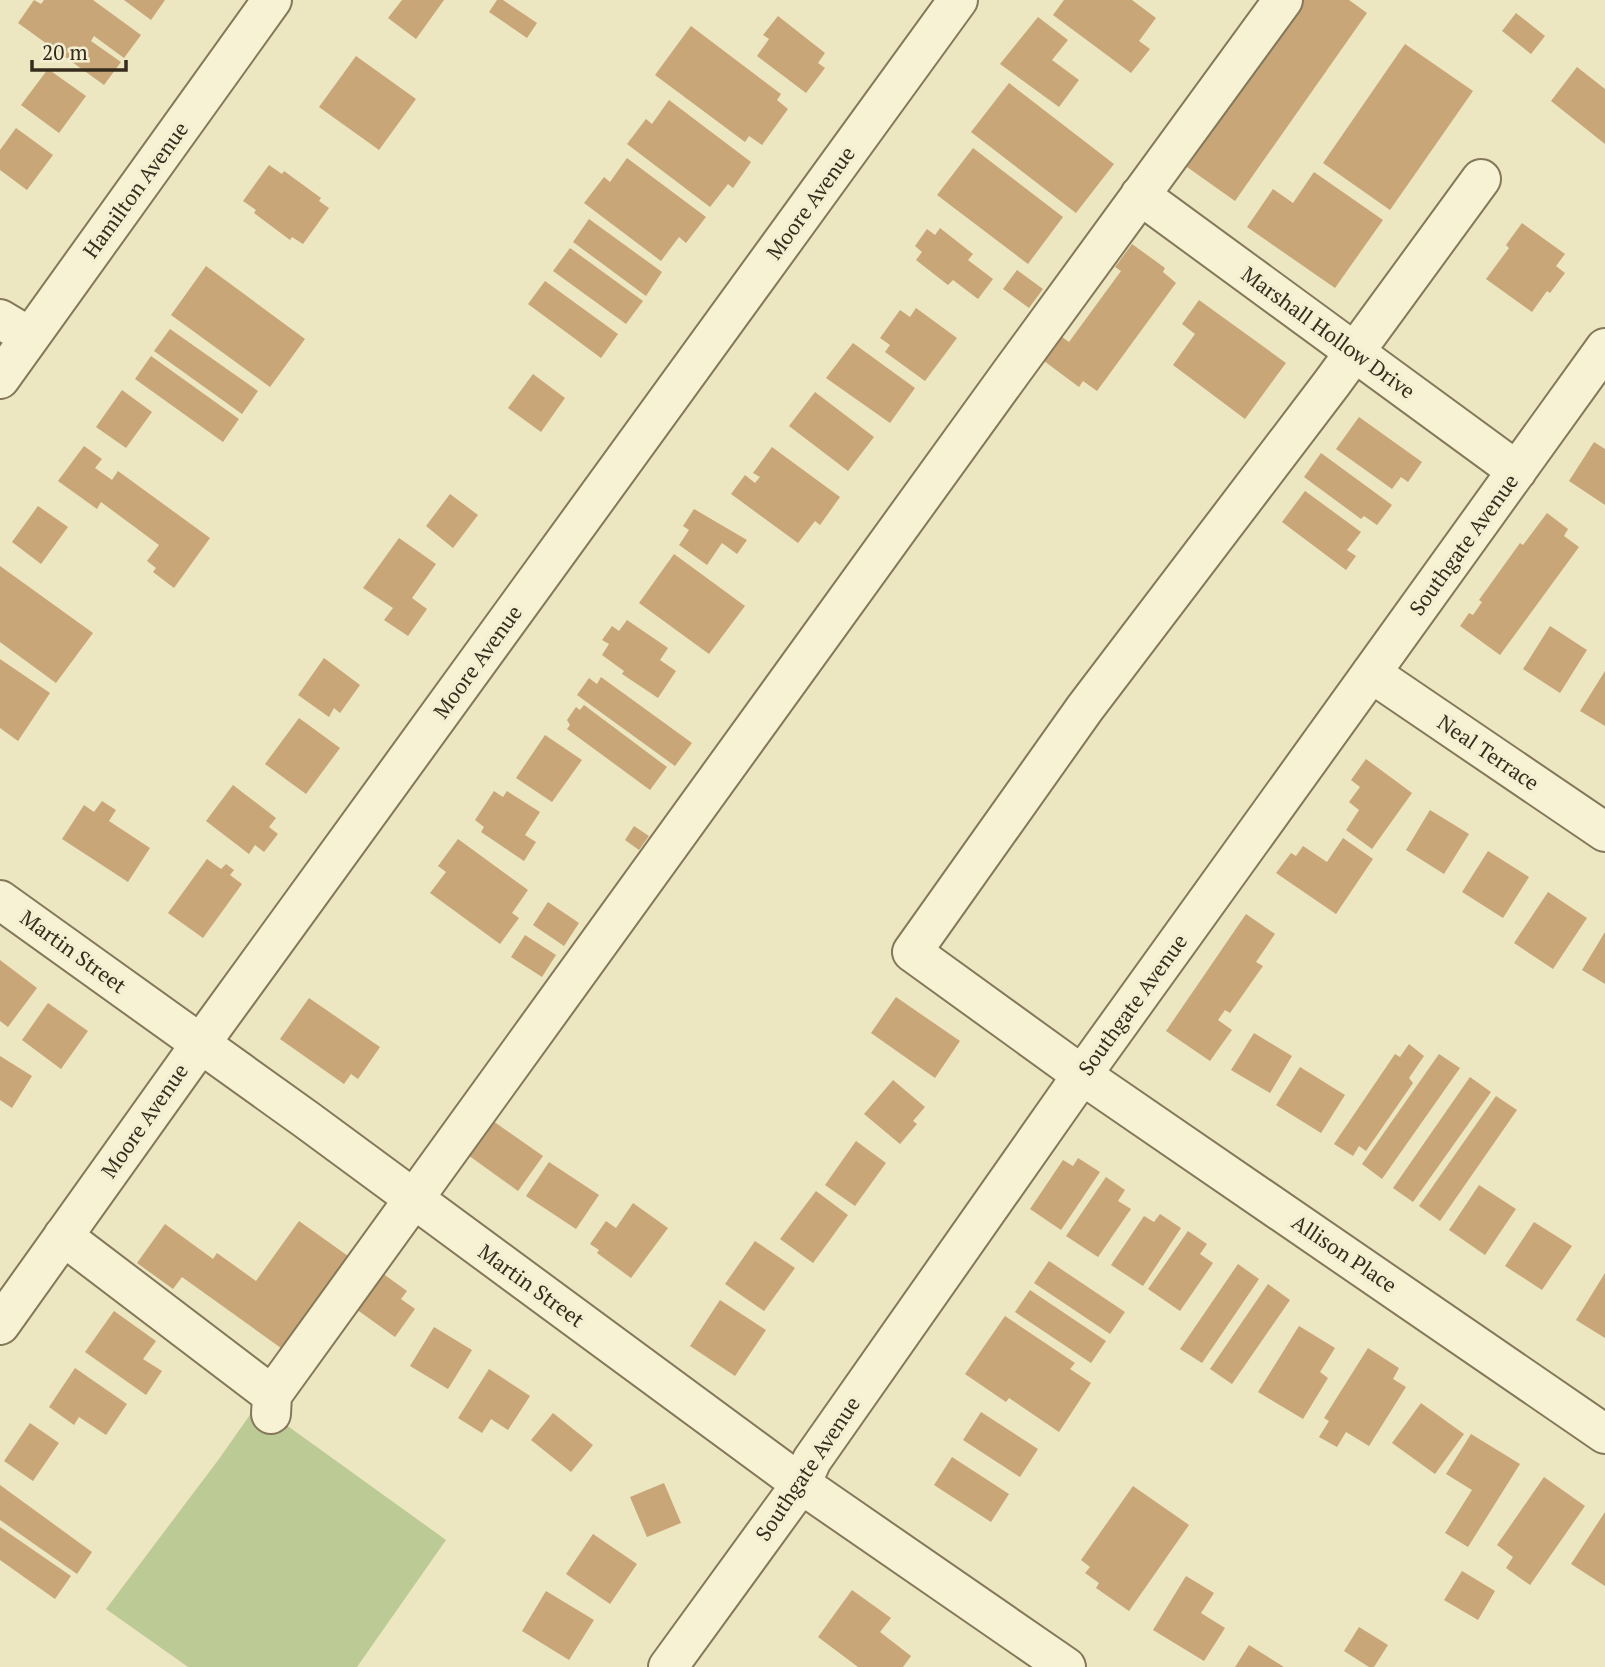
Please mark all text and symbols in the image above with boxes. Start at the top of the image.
scale bar [32,28,126,72]
text: 20 m [42,38,88,66]
street label: Hamilton Avenue [76,116,194,263]
street label: Moore Avenue [760,140,861,265]
street label: Marshall Hollow Drive [1236,260,1421,405]
street label: Southgate Avenue [1402,468,1524,621]
street label: Moore Avenue [427,599,528,724]
street label: Neal Terrace [1432,708,1545,796]
street label: Martin Street [15,903,132,999]
street label: Southgate Avenue [1071,928,1193,1081]
street label: Moore Avenue [94,1058,194,1183]
street label: Allison Place [1287,1208,1403,1299]
street label: Martin Street [473,1237,590,1333]
street label: Southgate Avenue [748,1391,866,1546]

